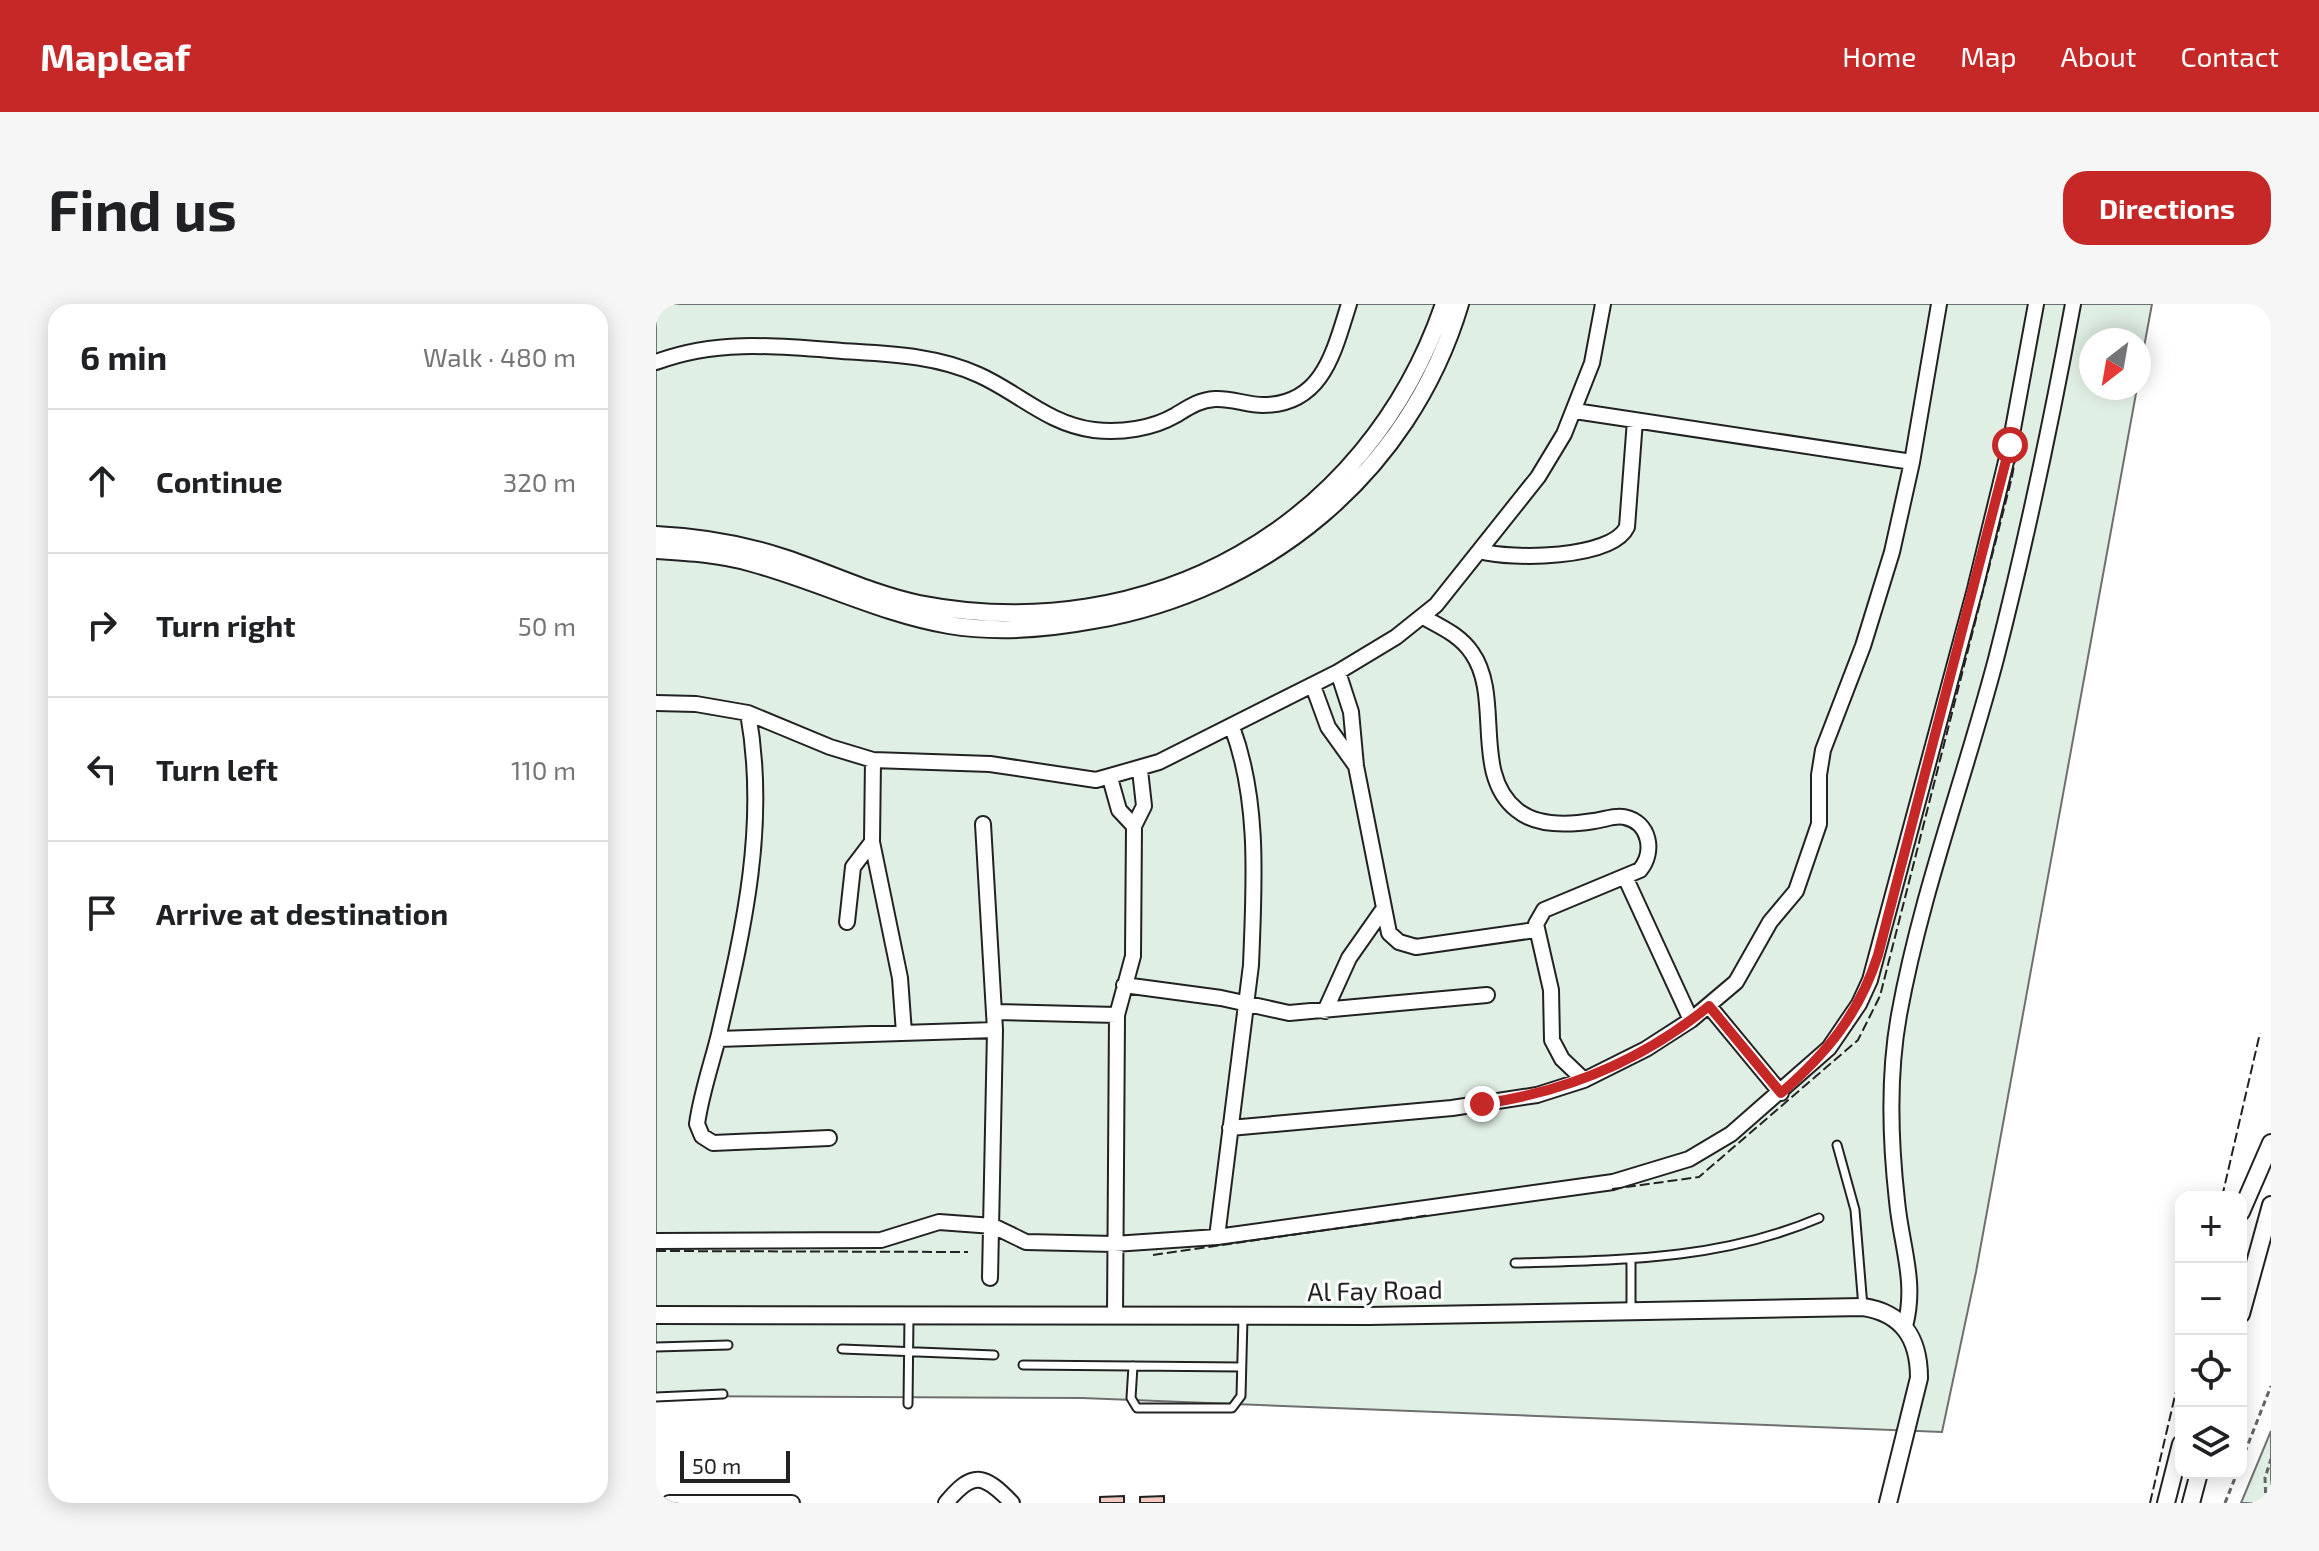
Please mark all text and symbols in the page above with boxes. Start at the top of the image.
text: Mapleaf [40,33,190,79]
text: Home [1842,39,1916,73]
text: Map [1960,39,2017,73]
text: About [2061,39,2136,73]
text: Contact [2180,39,2279,73]
button: Directions [2063,171,2271,245]
text: Find us [48,175,237,242]
north arrow [2079,328,2151,400]
text: 6 min [80,336,167,377]
text: Walk · 480 m [423,341,576,372]
route start [1992,427,2028,463]
icon: ahead [80,459,124,503]
text: Continue [156,463,283,499]
text: 320 m [503,466,576,497]
icon: right [80,603,124,647]
text: Turn right [156,607,296,643]
text: 50 m [518,610,576,641]
icon: left [80,747,124,791]
text: Turn left [156,751,278,787]
text: 110 m [511,754,576,785]
icon: arrive [80,891,124,935]
text: Arrive at destination [156,895,448,931]
route end [1464,1086,1500,1122]
map controls [2175,1191,2247,1479]
button: + [2175,1191,2247,1263]
button: − [2175,1263,2247,1335]
street label: Al Fay Road [1307,1273,1443,1306]
button: locate [2175,1335,2247,1407]
button: layers [2175,1407,2247,1479]
scale bar [680,1447,790,1483]
text: 50 m [692,1452,741,1478]

